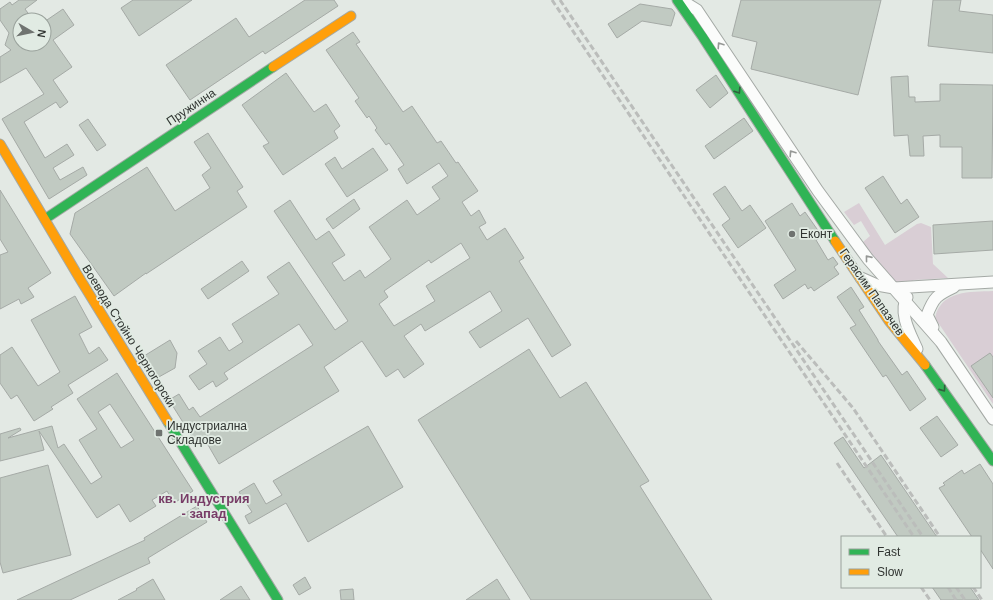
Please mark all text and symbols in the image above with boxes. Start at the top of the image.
north arrow [12,12,52,52]
text: N [35,29,48,38]
one-way arrow [717,42,724,49]
street label: Пружинна [164,85,218,128]
one-way arrow [733,86,740,93]
one-way arrow [790,150,797,157]
place label: Еконт [800,227,833,241]
marker: Еконт [787,229,797,239]
street label: Герасим Папазчев [837,246,907,338]
one-way arrow [866,256,873,263]
street label: Воевода Стойно Черногорски [79,262,179,410]
one-way arrow [938,385,945,392]
place label: Индустриална Складове [167,419,247,447]
marker: Индустриална Складове [154,428,164,438]
district label: кв. Индустрия - запад [158,491,250,521]
legend [841,536,981,588]
text: Fast [877,545,901,559]
text: Slow [877,565,903,579]

